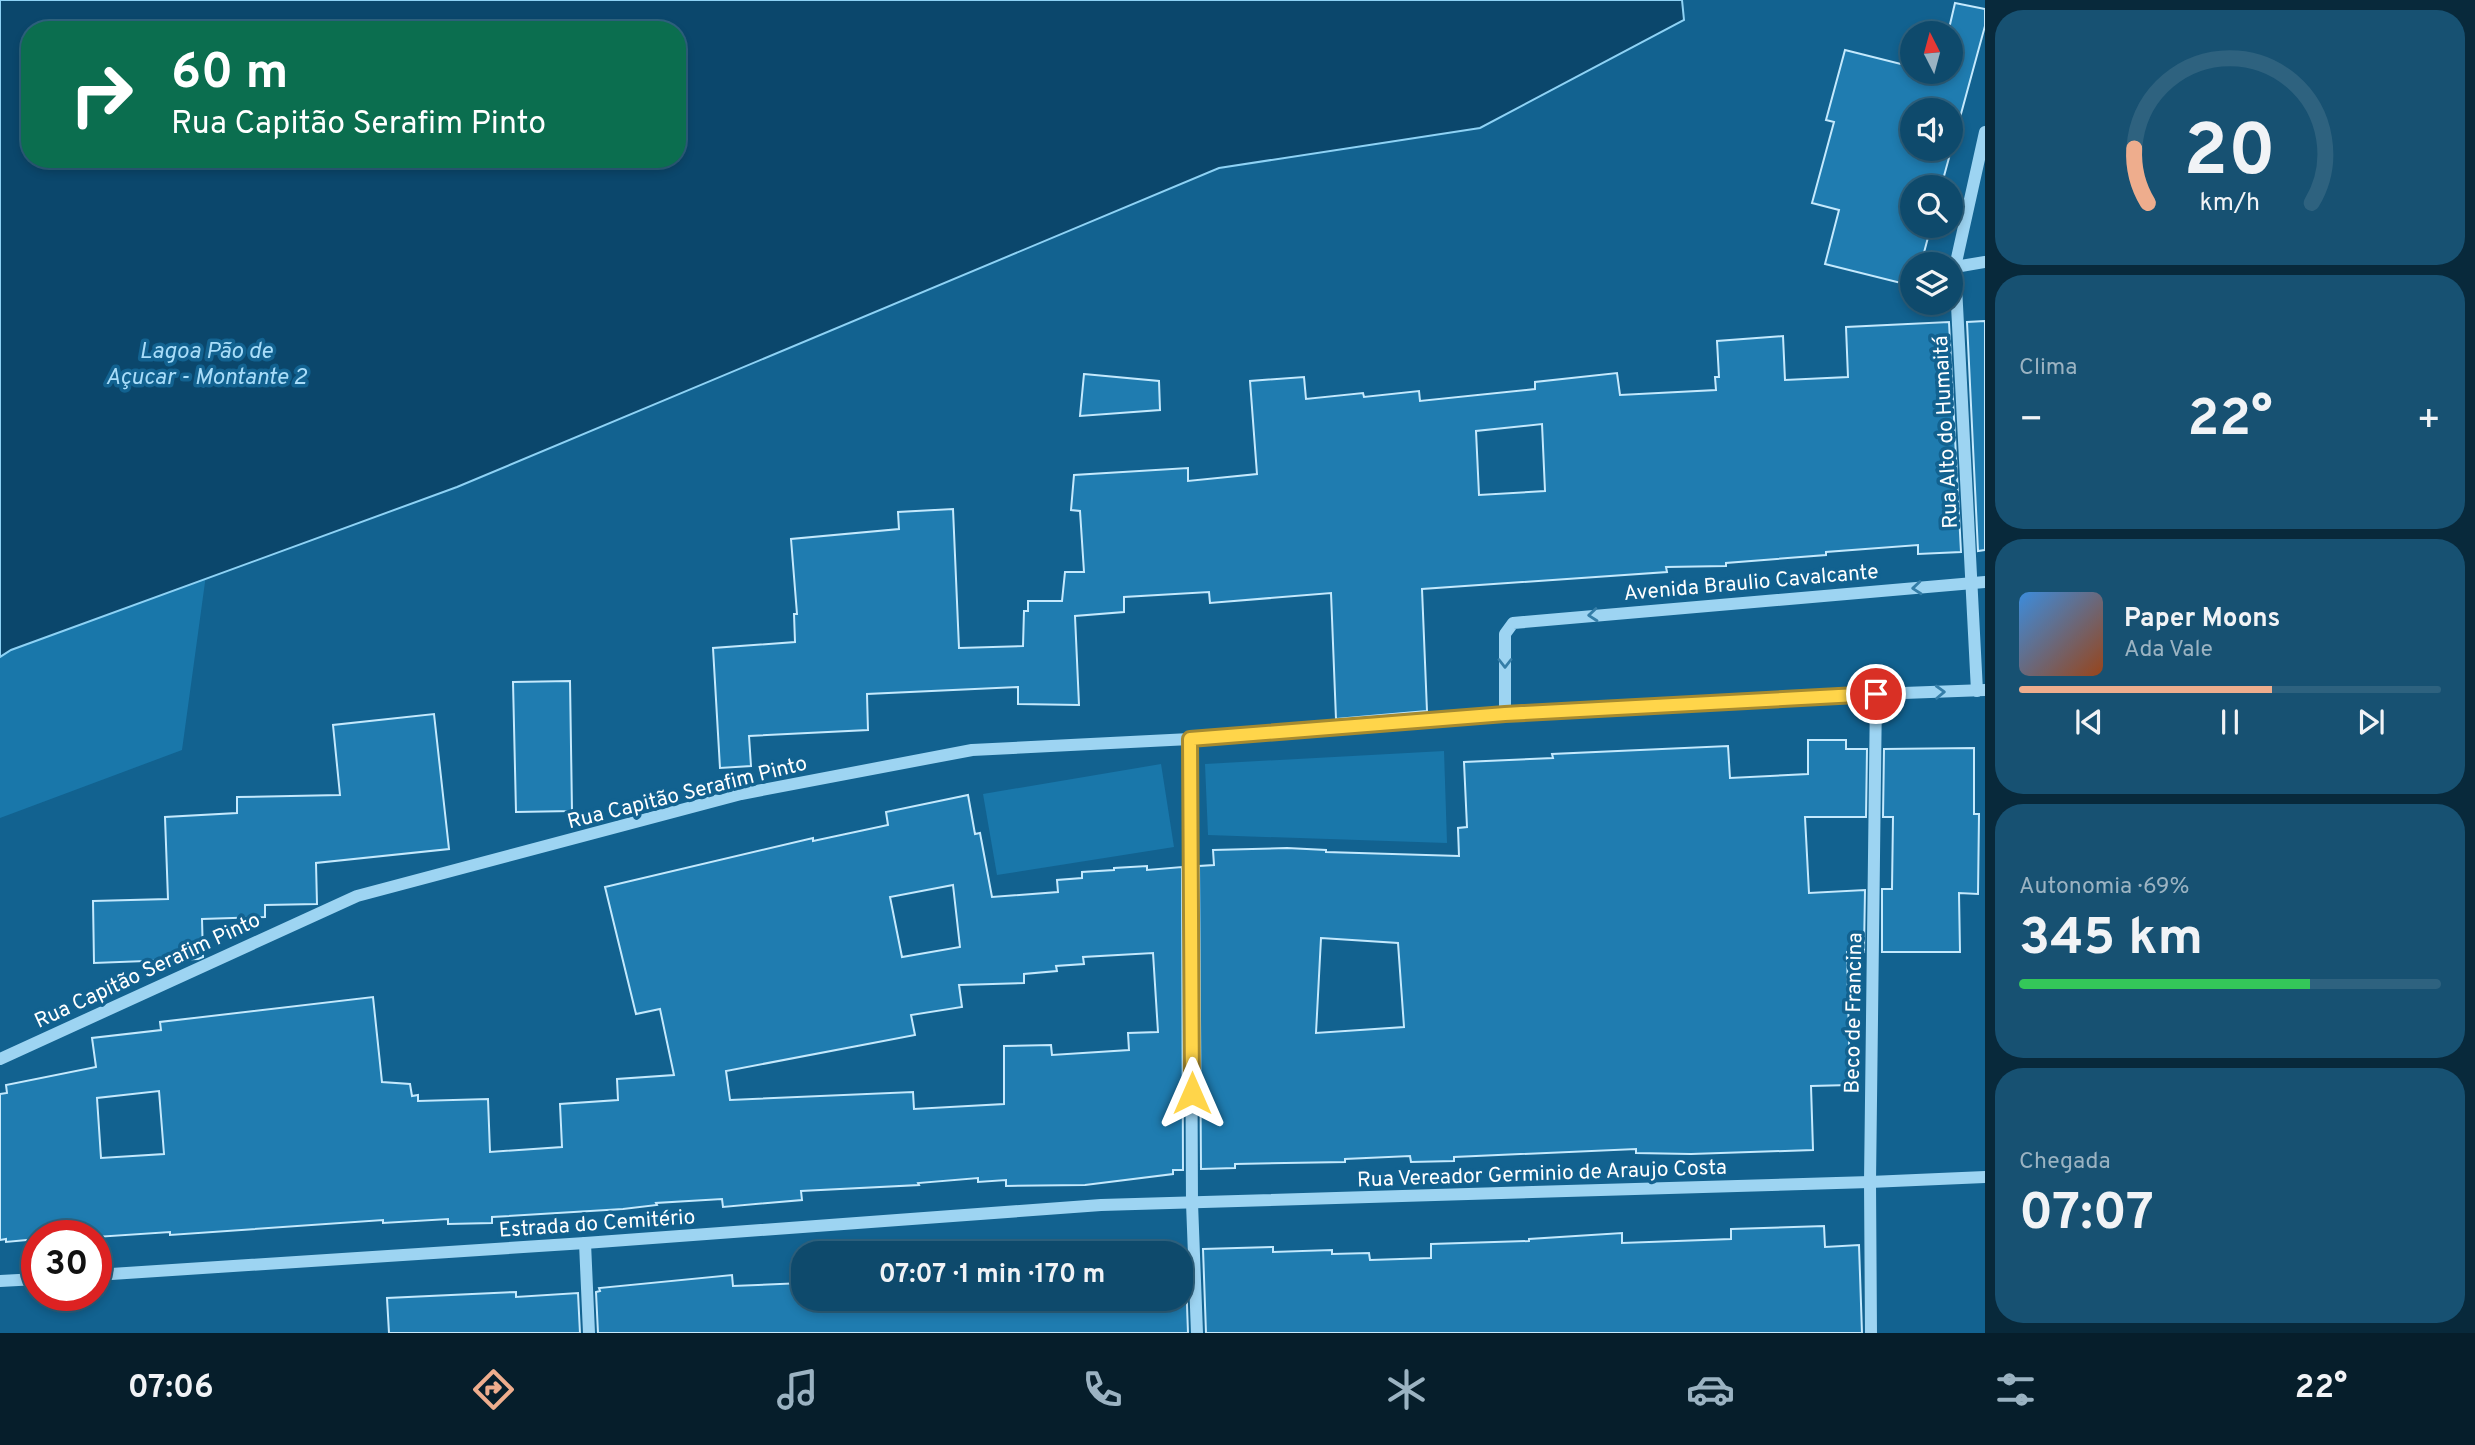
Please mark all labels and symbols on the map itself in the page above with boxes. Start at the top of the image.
north arrow [1900,21,1964,84]
street label: Rua Alto do Humaitá [1928,335,1965,529]
water label: Lagoa Pão de Açucar - Montante 2 [105,338,307,393]
street label: Avenida Braulio Cavalcante [1623,559,1880,608]
one-way arrow [1911,580,1922,595]
one-way arrow [1587,607,1598,622]
one-way arrow [1497,658,1513,668]
pin [1846,664,1906,724]
one-way arrow [1935,684,1946,699]
street label: Rua Capitão Serafim Pinto [565,751,810,836]
street label: Rua Capitão Serafim Pinto [30,907,265,1036]
street label: Beco de Francina [1840,932,1869,1094]
position arrow [1155,1056,1229,1130]
street label: Rua Vereador Germinio de Araujo Costa [1357,1155,1727,1194]
street label: Estrada do Cemitério [498,1204,696,1245]
speed limit sign: 30 [21,1220,112,1311]

